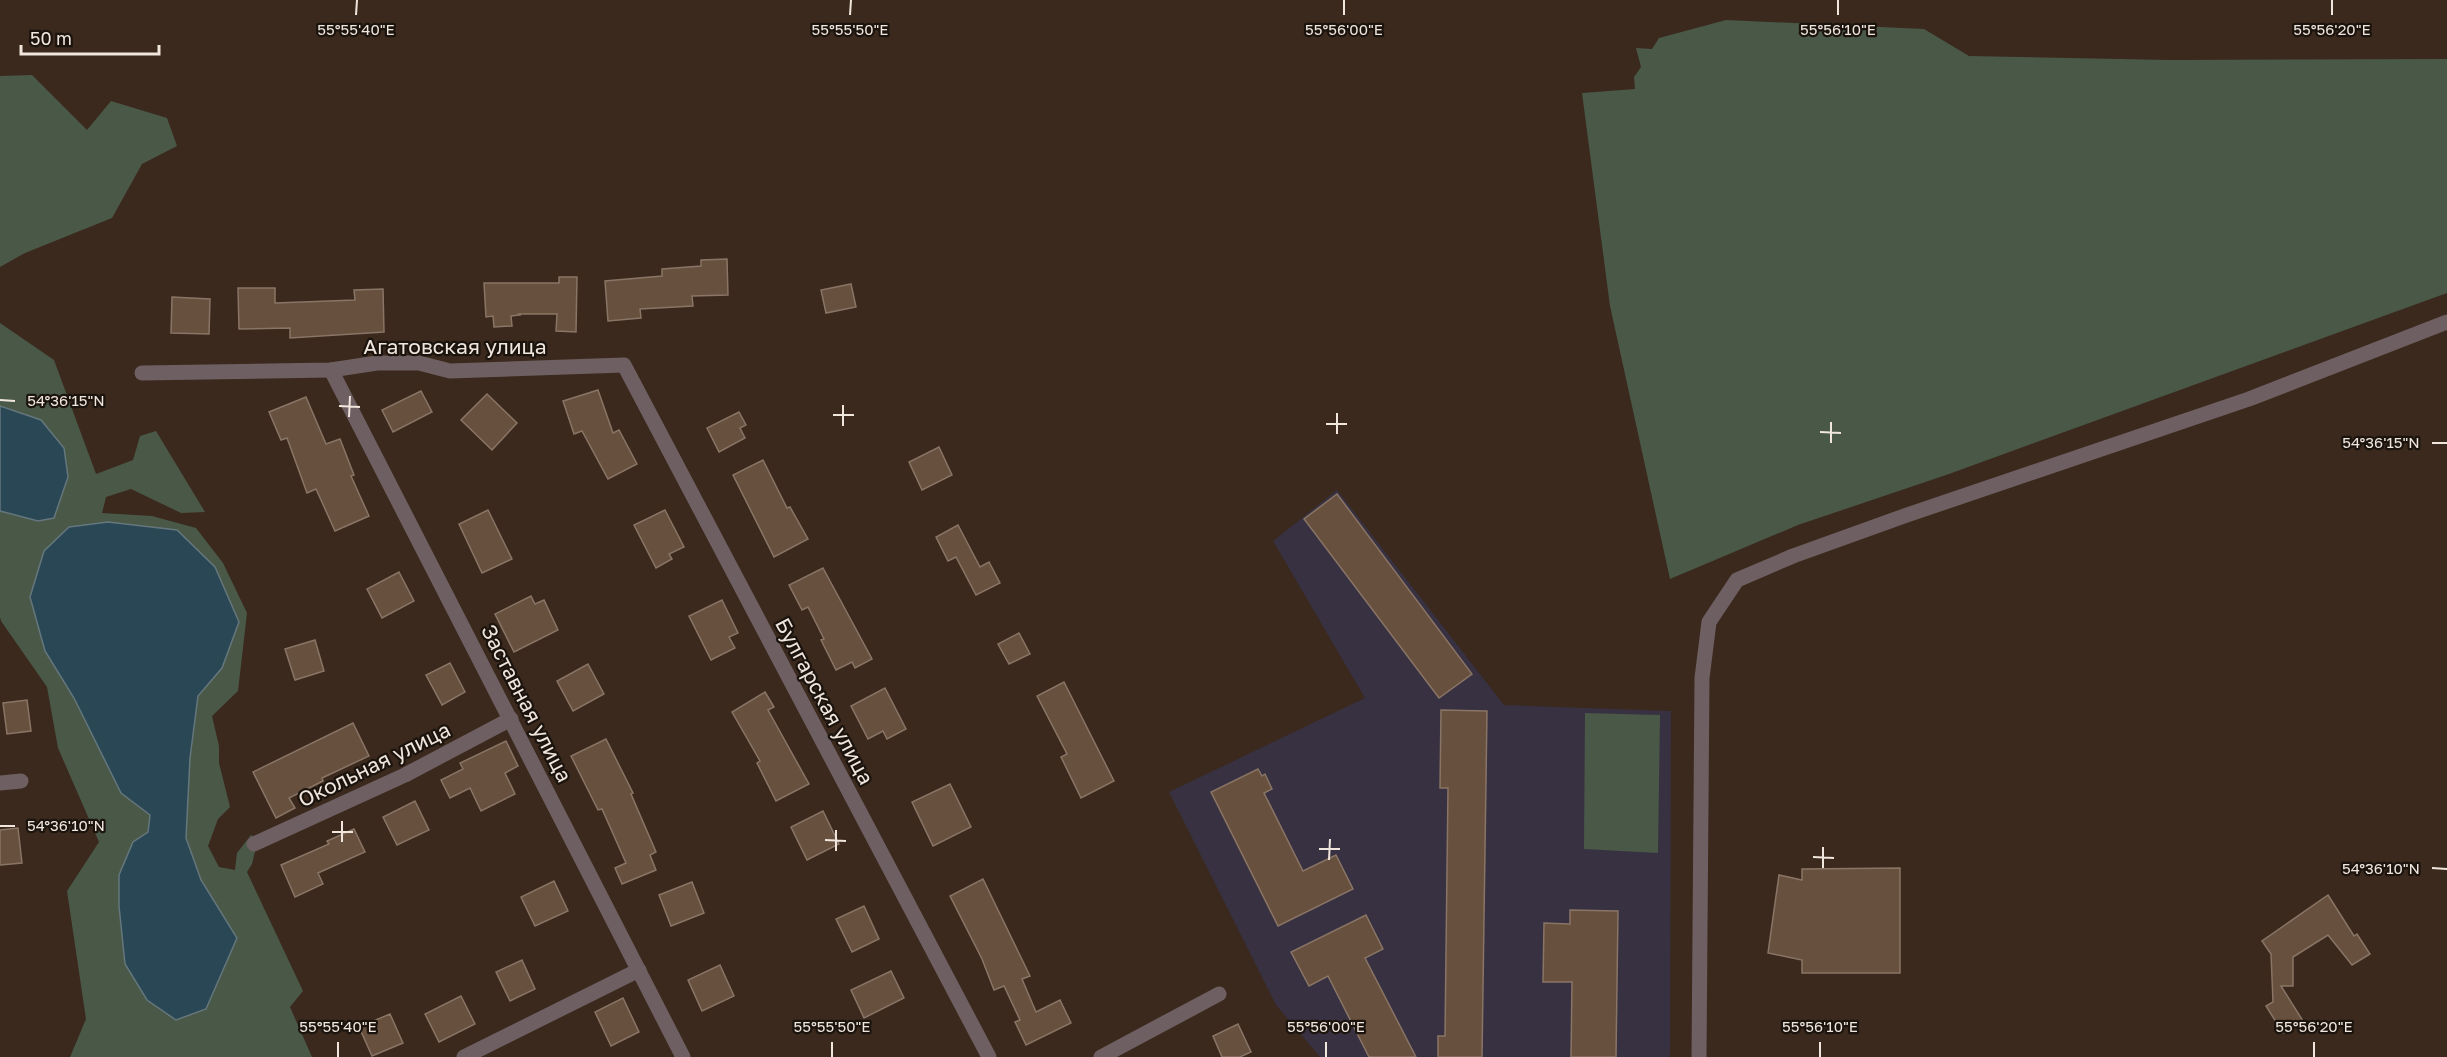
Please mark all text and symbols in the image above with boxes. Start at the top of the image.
scale bar [21,18,159,56]
text: 55°55'40"E [317,20,395,38]
text: 55°55'50"E [812,20,888,38]
text: 55°56'00"E [1305,20,1383,38]
text: 55°56'10"E [1800,20,1876,38]
text: 55°56'20"E [2293,20,2371,38]
text: 50 m [30,27,72,49]
street label: Агатовская улица [363,333,547,359]
text: 54°36'15"N [27,391,105,409]
text: 54°36'15"N [2342,433,2420,451]
street label: Булгарская улица [770,613,880,789]
street label: Заставная улица [476,620,578,786]
street label: Окольная улица [294,716,454,812]
text: 54°36'10"N [27,816,105,834]
text: 54°36'10"N [2342,859,2420,877]
text: 55°55'40"E [299,1017,377,1035]
text: 55°55'50"E [794,1017,870,1035]
text: 55°56'00"E [1287,1017,1365,1035]
text: 55°56'10"E [1782,1017,1858,1035]
text: 55°56'20"E [2275,1017,2353,1035]

